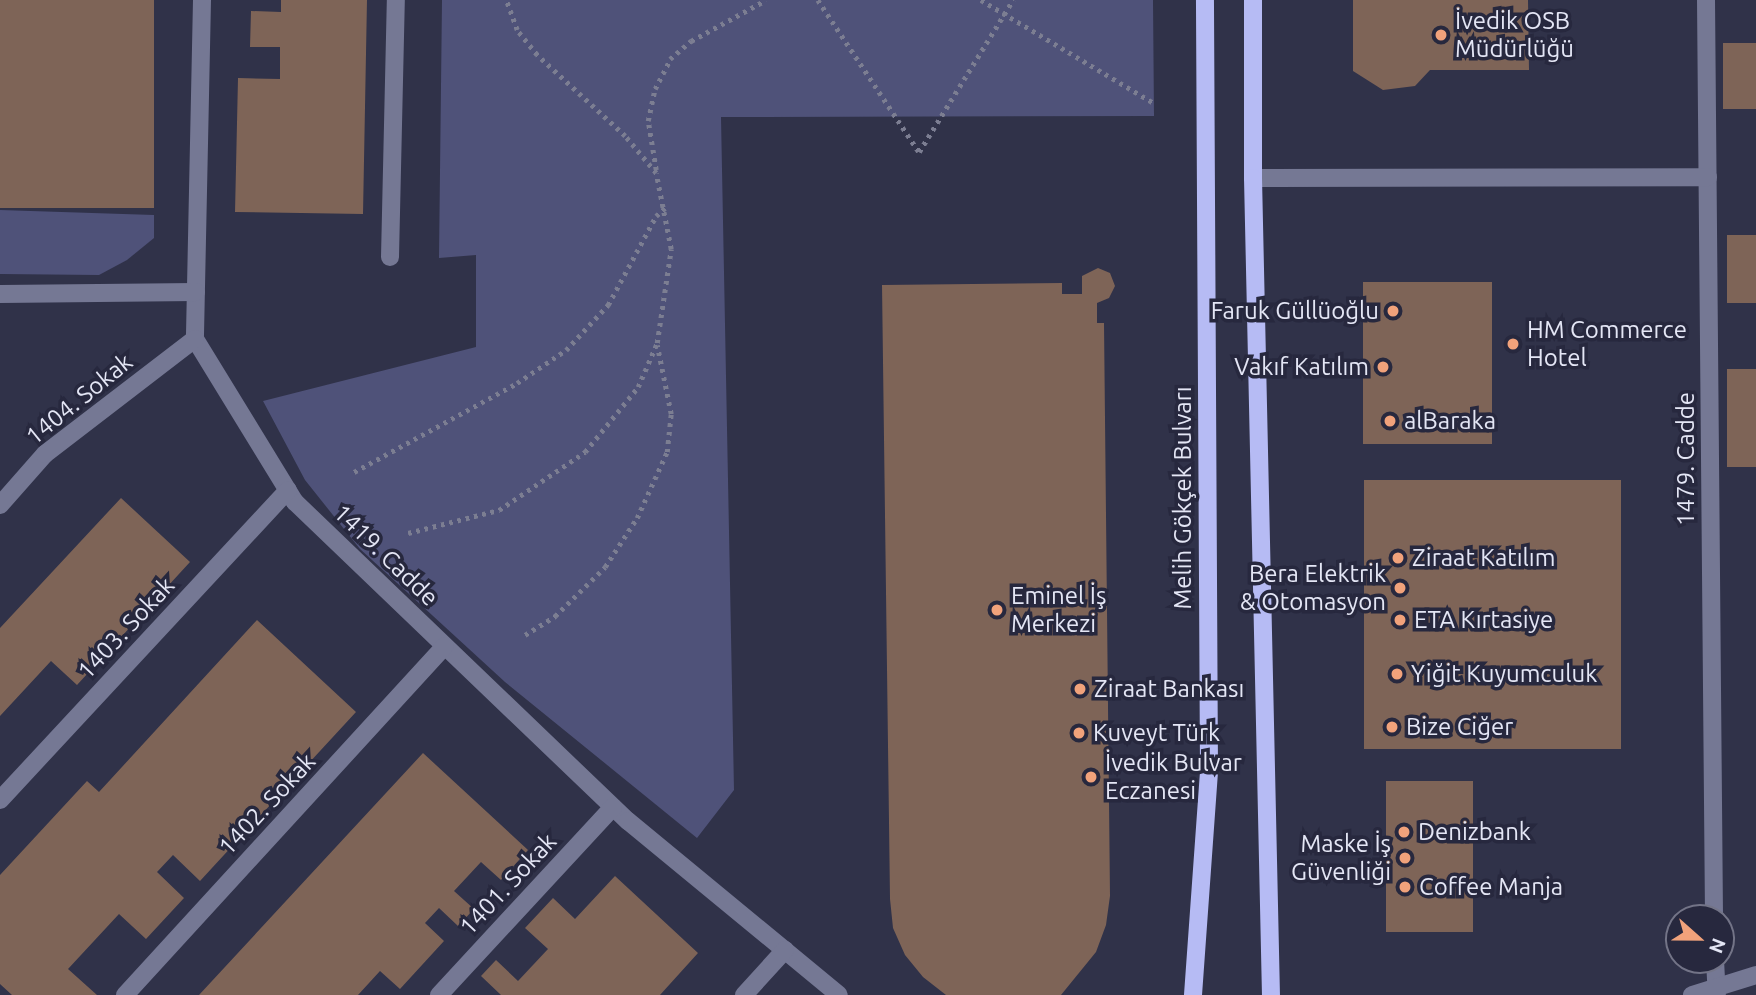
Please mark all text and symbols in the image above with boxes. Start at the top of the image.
place label: İvedik OSB Müdürlüğü [1455,7,1574,63]
marker: İvedik OSB Müdürlüğü [1433,27,1449,43]
place label: Faruk Güllüoğlu [1211,297,1379,325]
marker: Faruk Güllüoğlu [1385,303,1401,319]
place label: HM Commerce Hotel [1527,316,1687,372]
marker: HM Commerce Hotel [1505,336,1521,352]
street label: 1404. Sokak [20,347,138,451]
place label: Vakıf Katılım [1234,353,1369,381]
marker: Vakıf Katılım [1375,359,1391,375]
street label: Melih Gökçek Bulvarı [1169,386,1197,610]
street label: 1479. Cadde [1672,392,1700,526]
place label: alBaraka [1404,407,1496,435]
marker: alBaraka [1382,413,1398,429]
street label: 1419. Cadde [328,498,444,612]
place label: Ziraat Katılım [1412,544,1555,572]
marker: Ziraat Katılım [1390,550,1406,566]
place label: Bera Elektrik & Otomasyon [1240,560,1386,616]
street label: 1403. Sokak [72,571,180,685]
marker: Bera Elektrik & Otomasyon [1392,580,1408,596]
place label: Eminel İş Merkezi [1011,582,1106,638]
marker: Eminel İş Merkezi [989,602,1005,618]
place label: ETA Kırtasiye [1414,606,1553,634]
marker: ETA Kırtasiye [1392,612,1408,628]
place label: Yiğit Kuyumculuk [1411,660,1597,688]
marker: Yiğit Kuyumculuk [1389,666,1405,682]
place label: Ziraat Bankası [1094,675,1244,703]
marker: Ziraat Bankası [1072,681,1088,697]
place label: Bize Ciğer [1406,713,1513,741]
place label: Kuveyt Türk [1093,719,1220,747]
marker: Bize Ciğer [1384,719,1400,735]
marker: Kuveyt Türk [1071,725,1087,741]
street label: 1402. Sokak [213,747,321,861]
place label: İvedik Bulvar Eczanesi [1105,749,1242,805]
marker: İvedik Bulvar Eczanesi [1083,769,1099,785]
place label: Denizbank [1418,818,1531,846]
marker: Denizbank [1396,824,1412,840]
street label: 1401. Sokak [454,827,562,941]
place label: Maske İş Güvenliği [1291,830,1391,886]
marker: Maske İş Güvenliği [1397,850,1413,866]
place label: Coffee Manja [1419,873,1563,901]
marker: Coffee Manja [1397,879,1413,895]
north arrow [1665,904,1735,974]
text: N [1705,935,1731,956]

